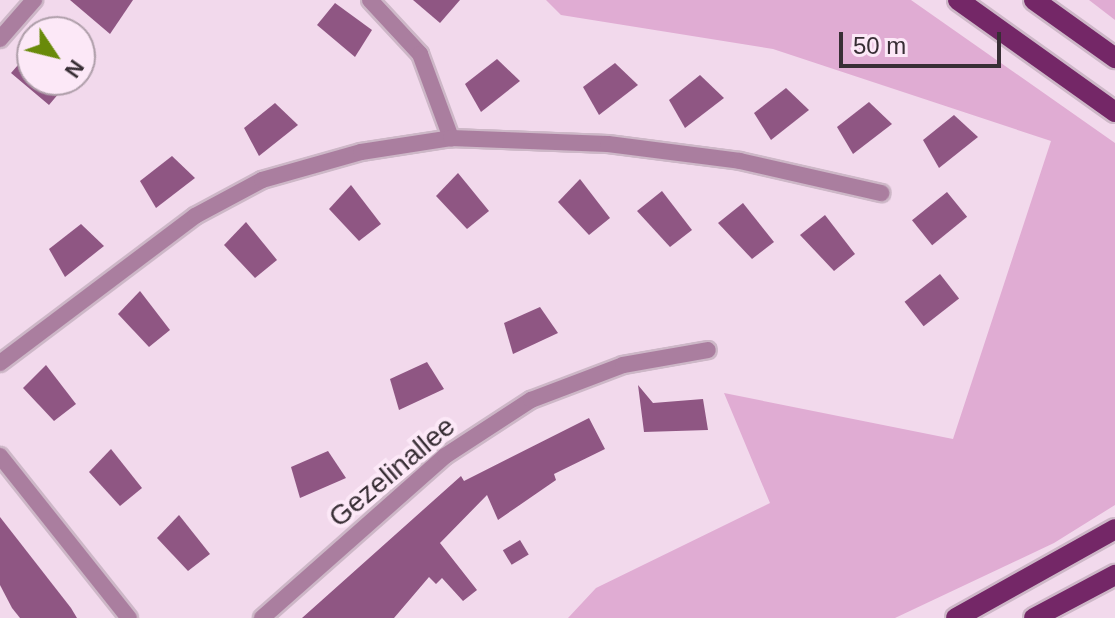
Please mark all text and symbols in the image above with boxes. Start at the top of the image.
north arrow [16,16,96,96]
scale bar [843,16,1005,66]
text: 50 m [853,32,906,59]
text: N [60,55,89,83]
street label: Gezelinallee [322,410,462,534]

